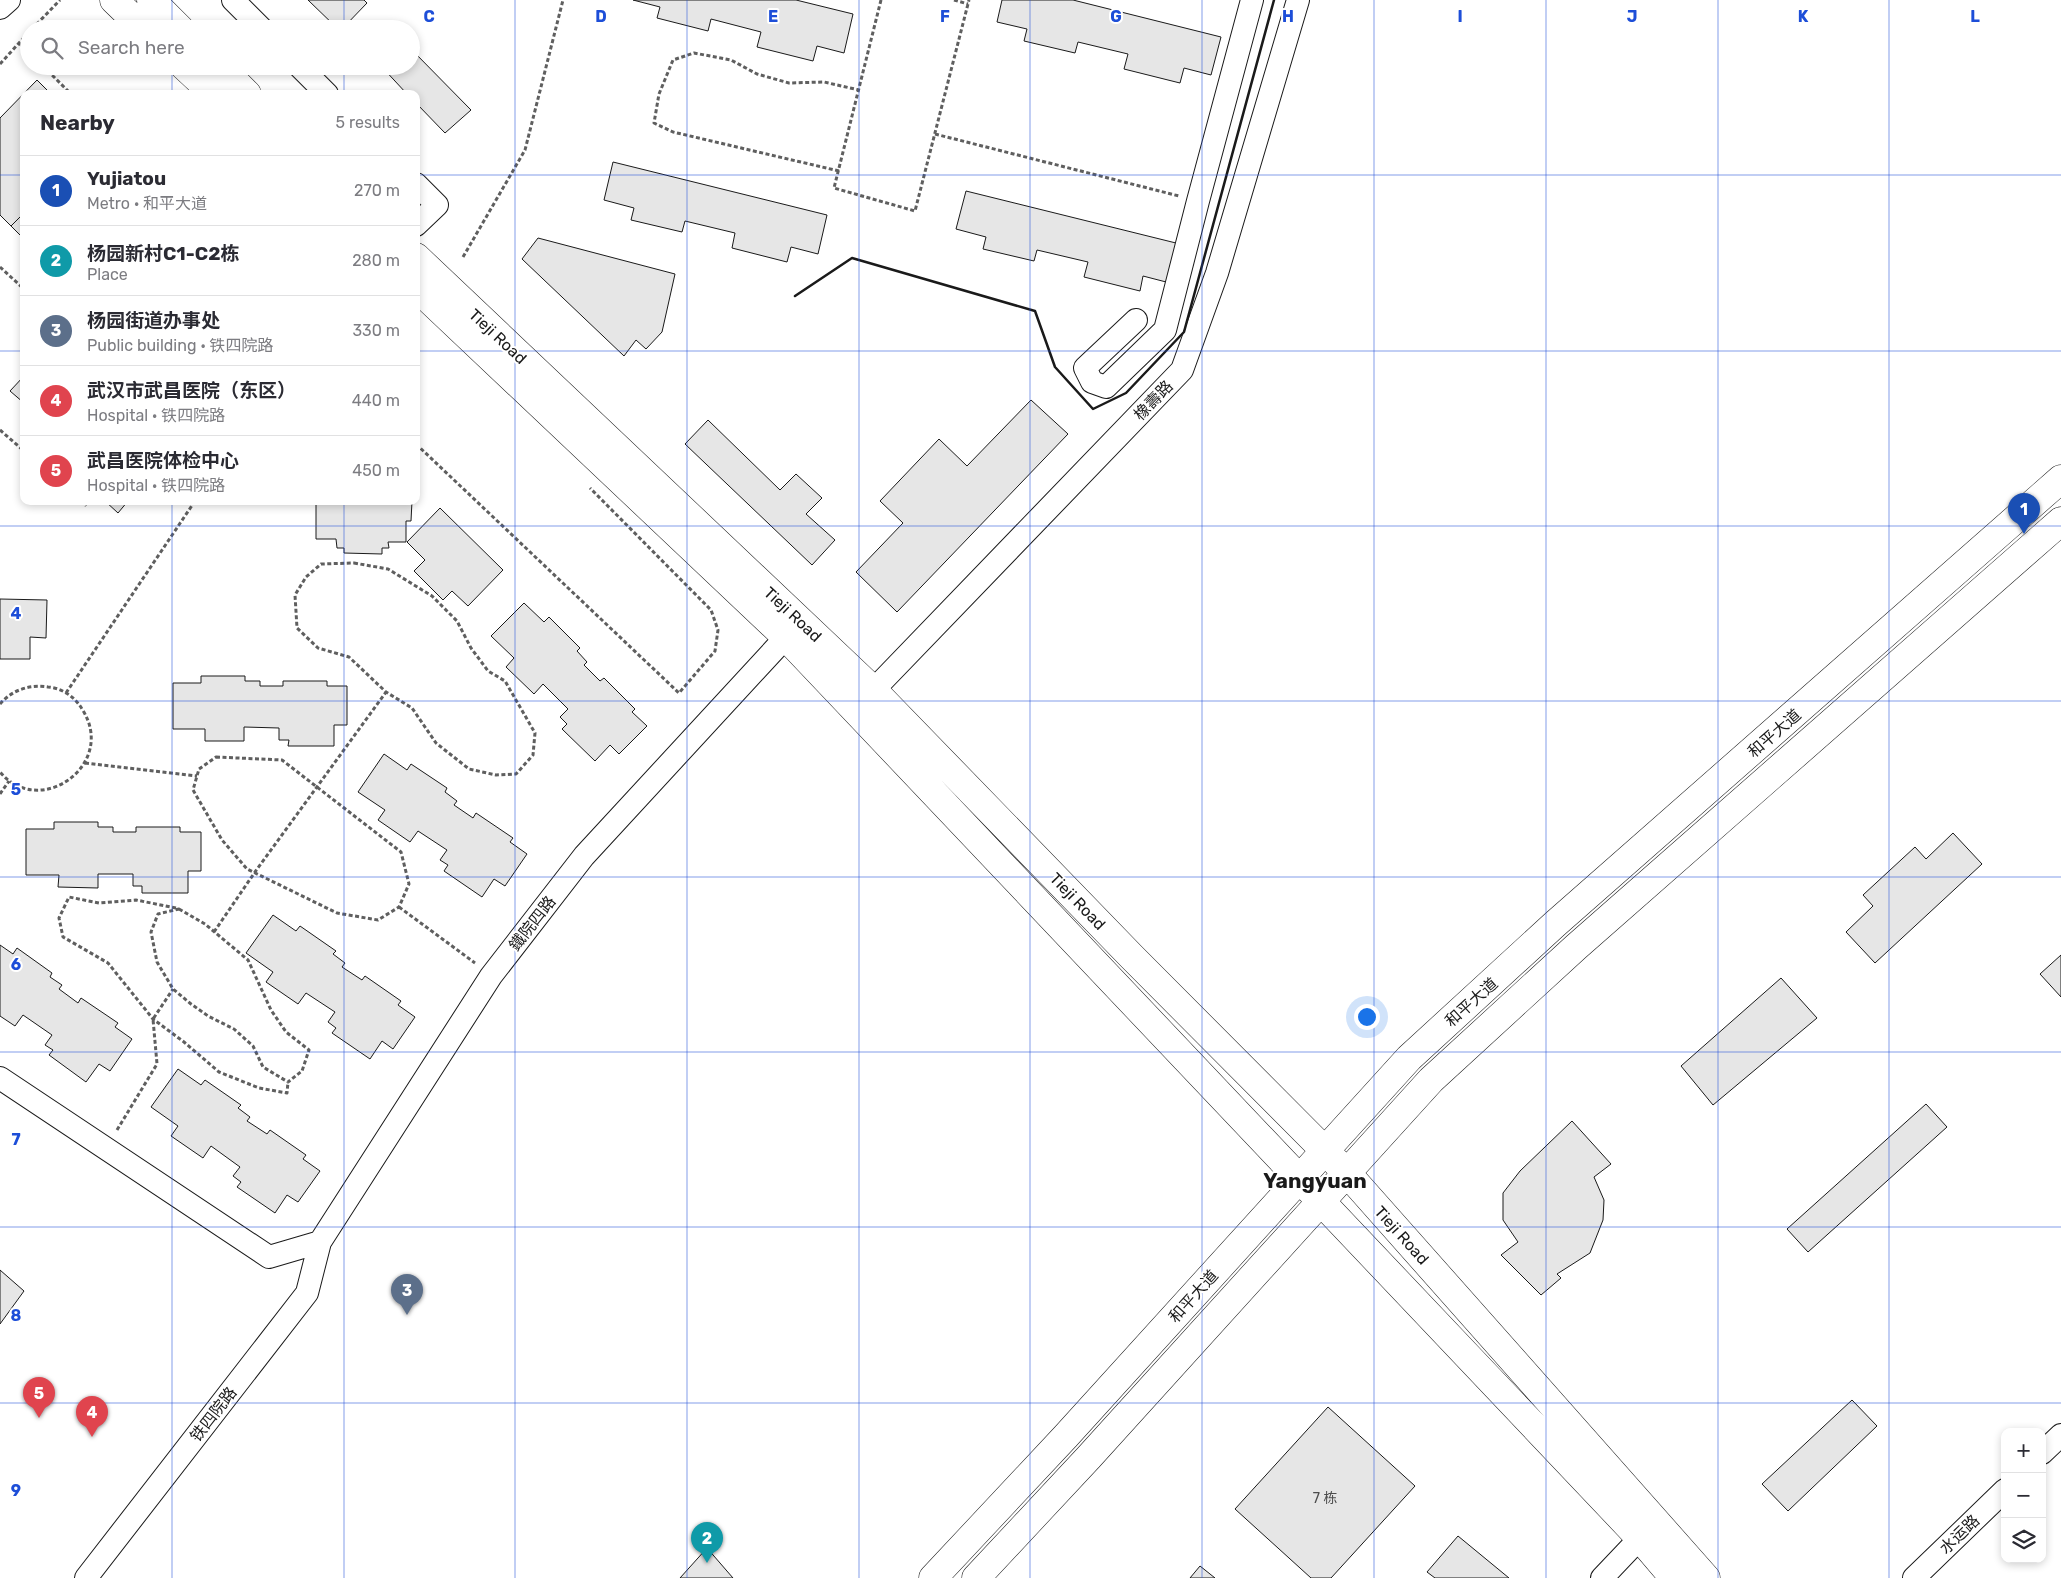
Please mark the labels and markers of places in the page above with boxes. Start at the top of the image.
pin: 1 [2008,493,2040,534]
pin: 3 [391,1274,423,1315]
pin: 5 [23,1377,55,1418]
pin: 4 [76,1396,108,1437]
pin: 2 [691,1522,723,1563]

